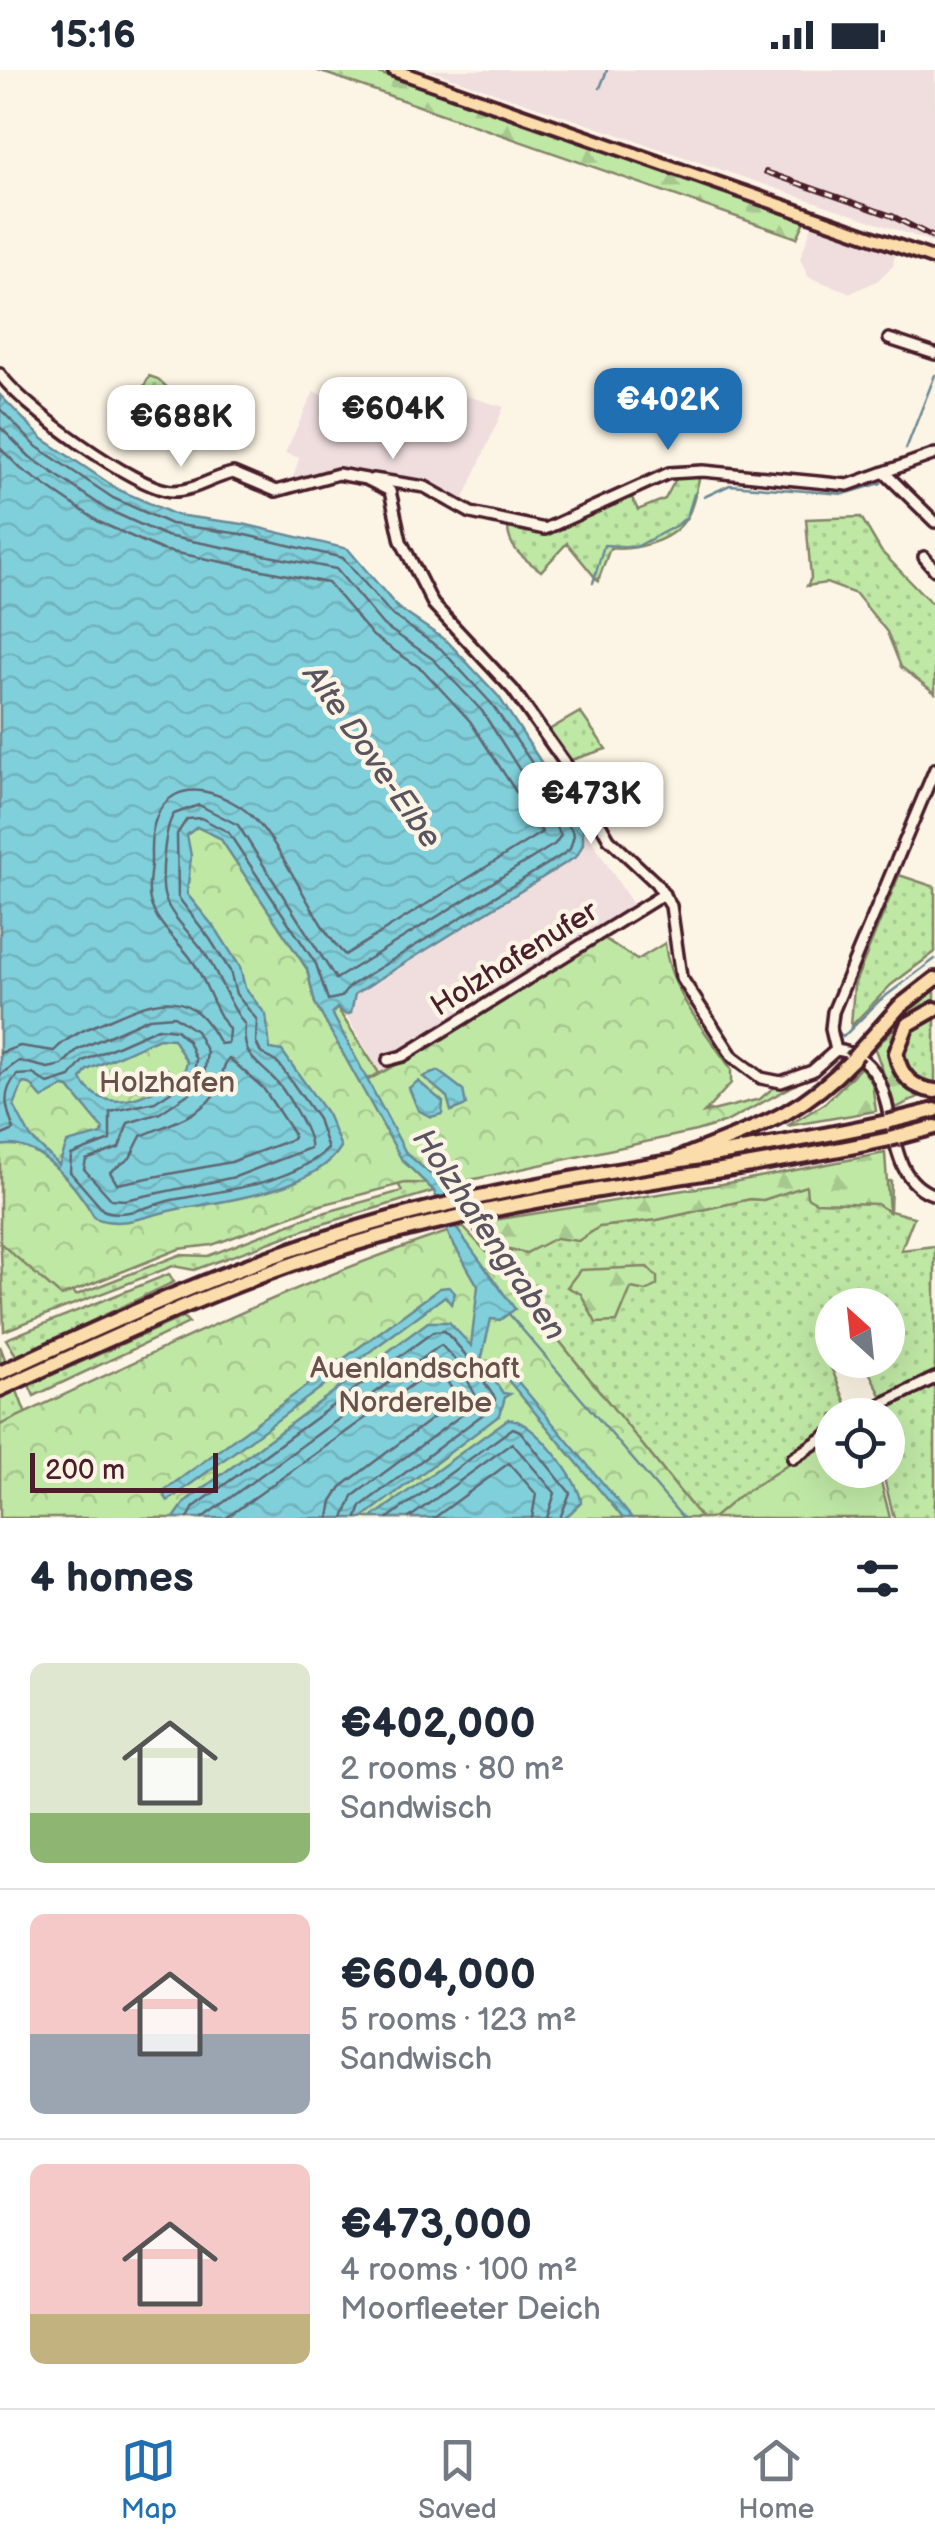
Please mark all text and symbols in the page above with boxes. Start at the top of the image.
text: 15:16 [50,13,136,58]
pin: €402K [598,368,738,453]
pin: €604K [323,377,463,462]
text: €402K [616,381,720,420]
pin: €688K [111,385,251,470]
text: €604K [341,390,445,429]
text: €688K [129,398,233,437]
water label: Alte Dove-Elbe [293,656,450,856]
pin: €473K [521,762,661,847]
text: €473K [540,775,642,814]
street label: Holzhafenufer [425,893,606,1024]
park label: Holzhafen [99,1065,235,1101]
water label: Holzhafengraben [403,1121,574,1348]
north arrow [815,1288,905,1378]
map controls [815,1288,905,1488]
park label: Auenlandschaft Norderelbe [310,1351,520,1421]
button: locate [815,1398,905,1488]
scale bar [30,1448,218,1492]
text: 200 m [45,1454,125,1487]
icon: filters [850,1551,905,1606]
text: 4 homes [30,1553,194,1604]
text: €402,000 [340,1699,536,1750]
icon: home [110,1703,230,1823]
text: 2 rooms · 80 m² [340,1750,564,1789]
text: Sandwisch [340,1789,492,1828]
text: €604,000 [340,1950,536,2001]
icon: home [110,1954,230,2074]
text: 5 rooms · 123 m² [340,2001,577,2040]
text: Sandwisch [340,2040,492,2079]
text: €473,000 [340,2200,532,2251]
icon: home [110,2204,230,2324]
text: 4 rooms · 100 m² [340,2251,578,2290]
text: Moorfleeter Deich [340,2290,601,2329]
tab: Map [121,2433,177,2526]
tab: Saved [418,2433,497,2526]
tab: Home [738,2433,814,2526]

